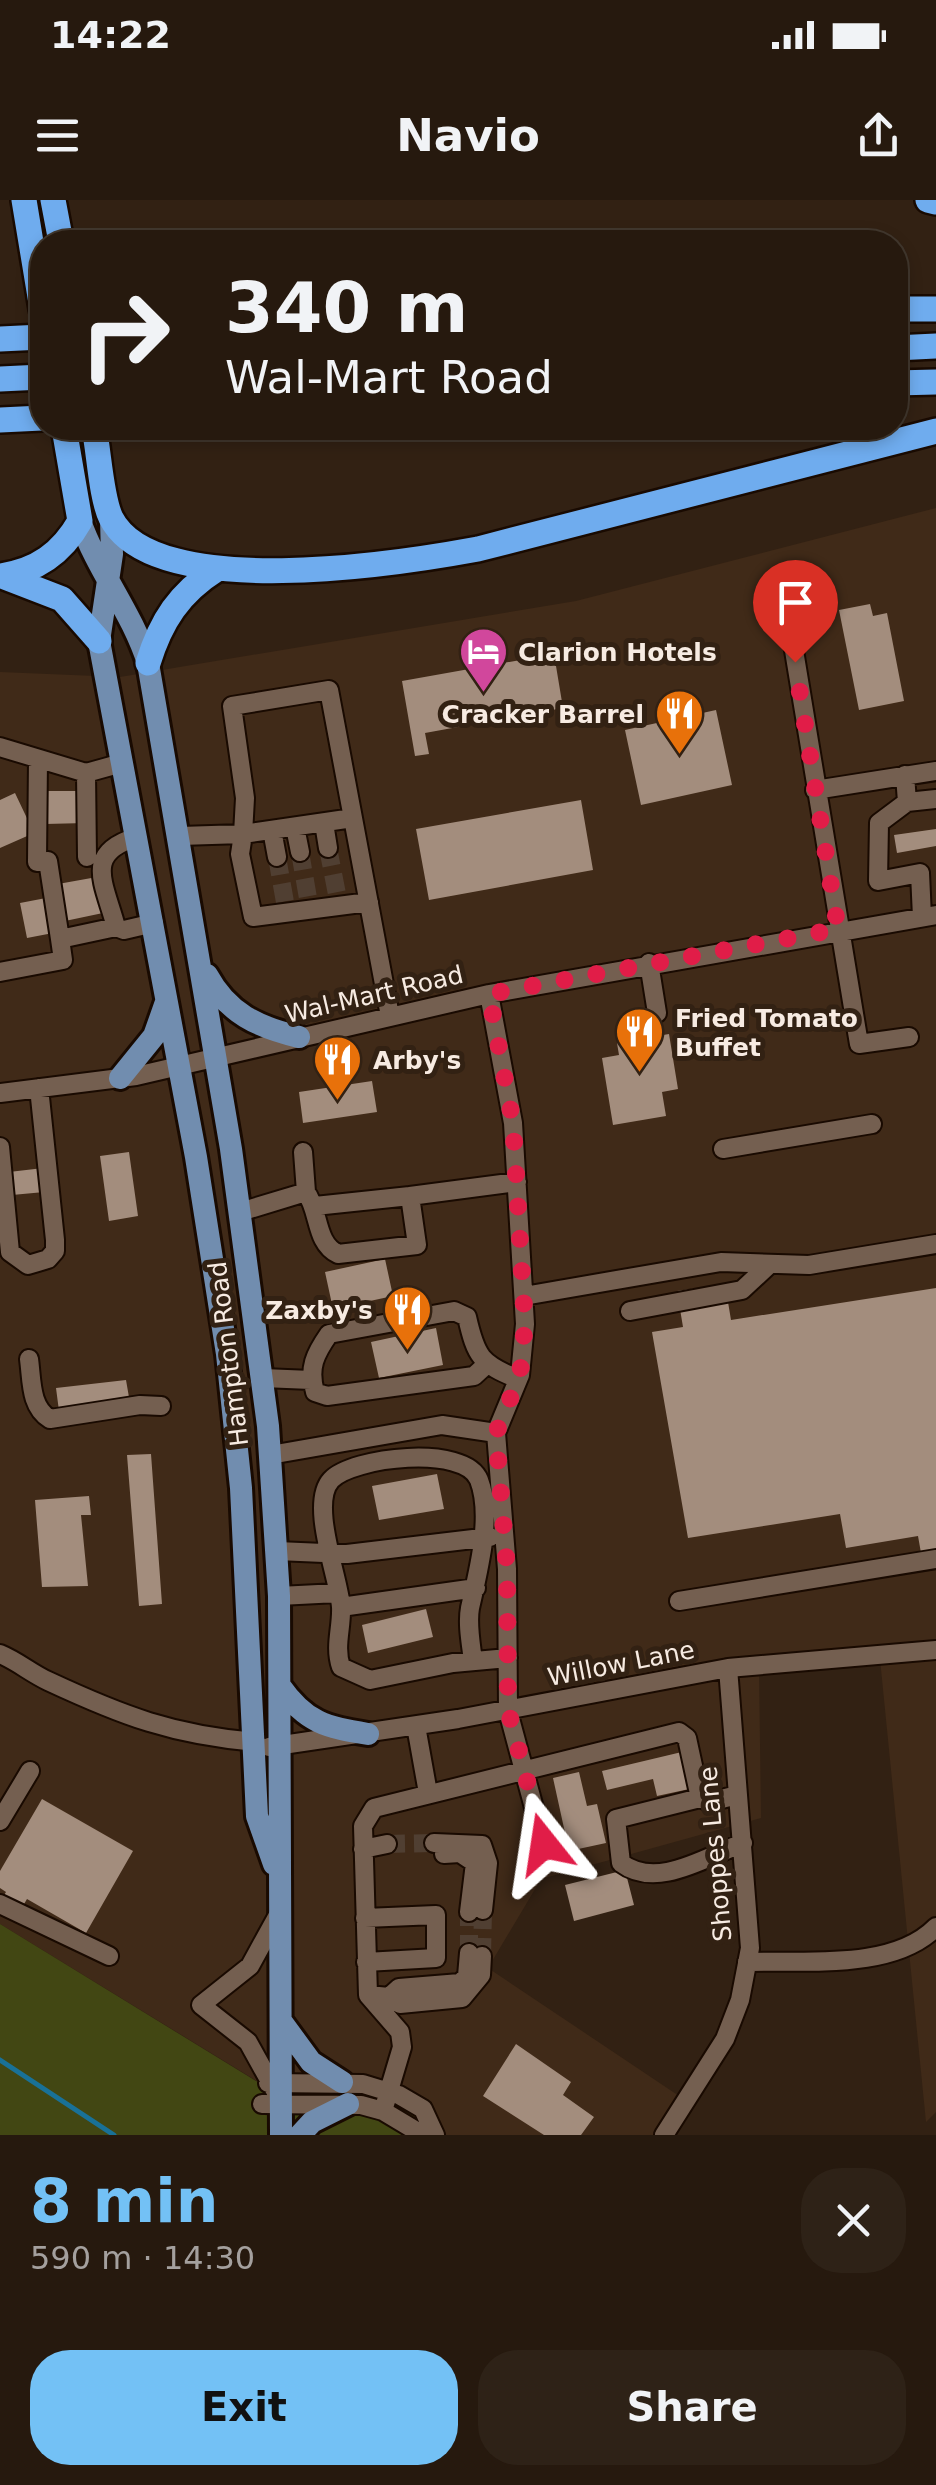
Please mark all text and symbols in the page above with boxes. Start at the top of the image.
text: 14:22 [50,13,171,57]
icon: menu [30,108,85,163]
icon: share [851,108,906,163]
text: Navio [396,109,540,162]
text: 340 m [225,267,468,349]
icon: right [60,270,190,400]
text: Wal-Mart Road [225,351,553,404]
pin [753,560,838,663]
icon: arrive [768,575,823,630]
hotel icon: Clarion Hotels [457,626,509,694]
place label: Clarion Hotels [518,638,717,667]
restaurant icon: Cracker Barrel [653,688,705,756]
place label: Cracker Barrel [442,700,644,729]
street label: Wal-Mart Road [282,960,466,1029]
place label: Fried Tomato Buffet [675,1004,858,1062]
restaurant icon: Fried Tomato Buffet [614,1006,666,1074]
restaurant icon: Arby's [312,1034,364,1102]
place label: Arby's [373,1046,461,1075]
street label: Hampton Road [203,1260,254,1448]
restaurant icon: Zaxby's [382,1284,434,1352]
place label: Zaxby's [265,1296,373,1325]
street label: Willow Lane [545,1635,697,1692]
street label: Shoppes Lane [693,1765,738,1943]
position arrow [492,1792,596,1896]
text: 8 min [30,2166,218,2236]
button: close [801,2168,906,2273]
text: 590 m · 14:30 [30,2239,255,2277]
button: Exit [30,2350,458,2465]
button: Share [478,2350,906,2465]

